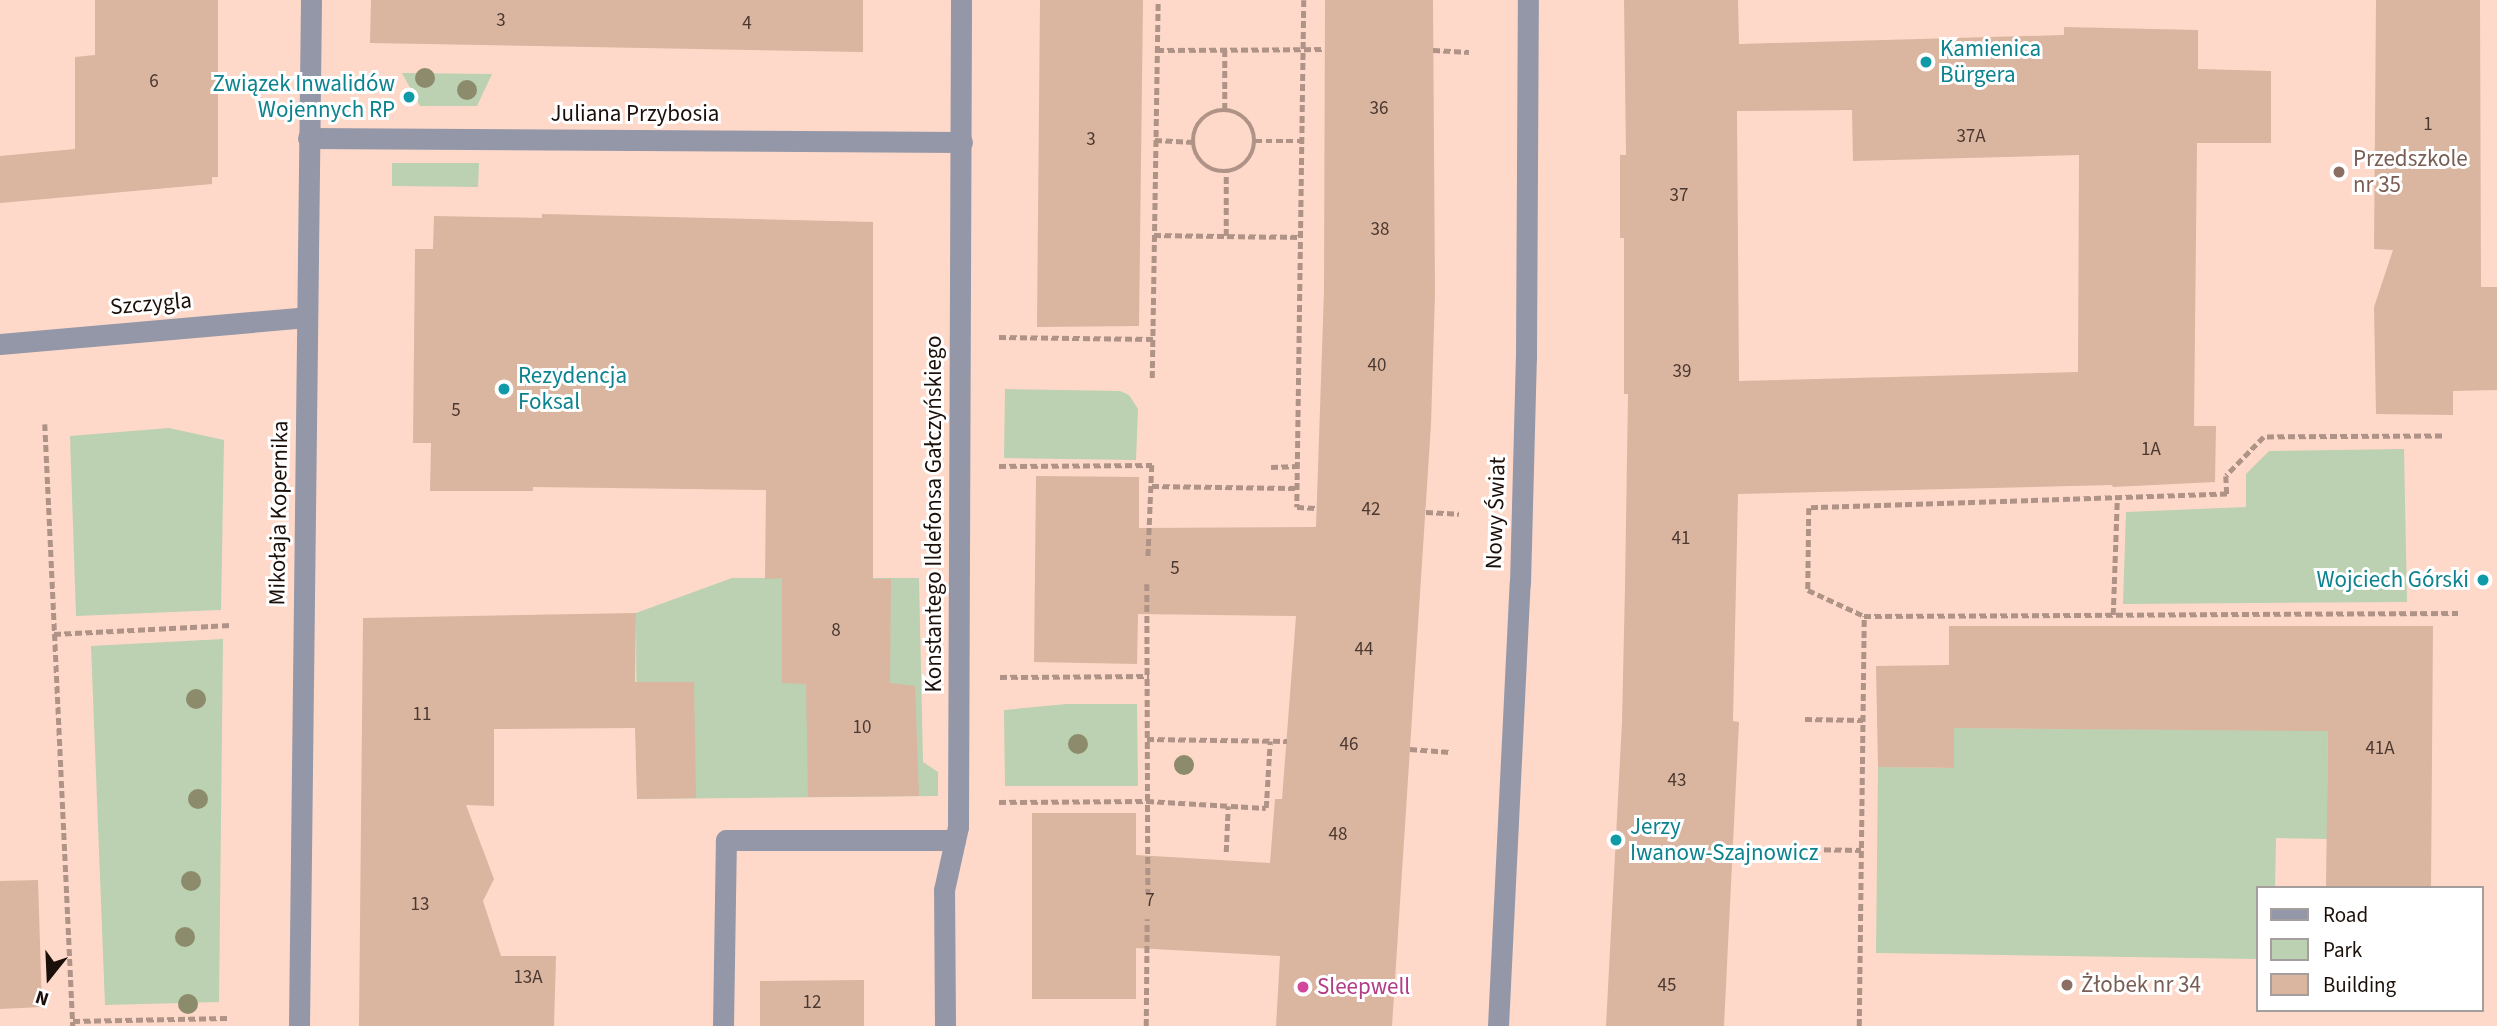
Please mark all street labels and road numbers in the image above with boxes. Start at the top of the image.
street label: Juliana Przybosia [551,100,719,128]
street label: Szczygla [109,287,193,321]
street label: Konstantego Ildefonsa Gałczyńskiego [920,336,948,692]
street label: Mikołaja Kopernika [264,420,294,606]
street label: Nowy Świat [1480,456,1512,570]

